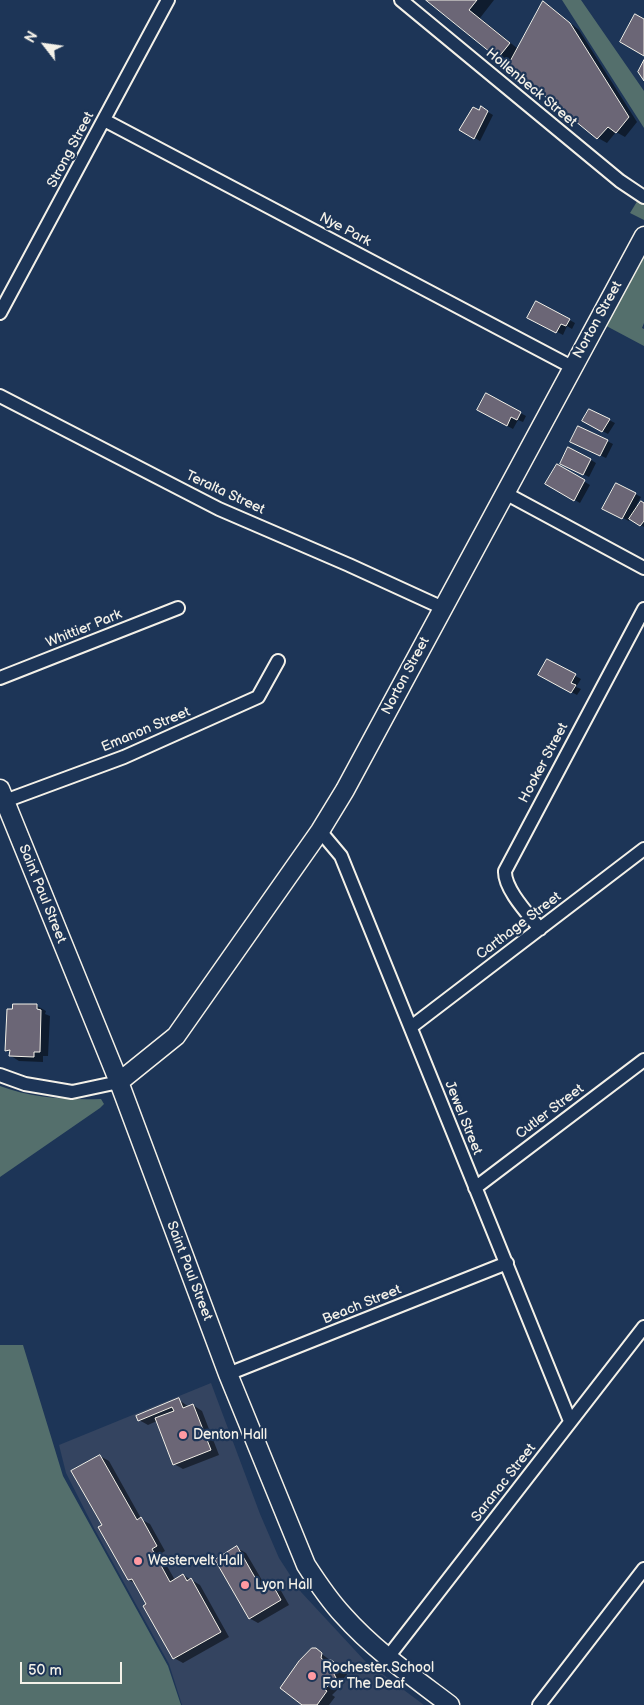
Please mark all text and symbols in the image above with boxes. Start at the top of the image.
north arrow [20,20,70,70]
text: N [22,28,42,46]
street label: Hollenbeck Street [482,45,580,131]
street label: Strong Street [44,109,98,191]
street label: Nye Park [316,209,374,251]
street label: Norton Street [570,278,626,362]
street label: Teralta Street [183,467,267,519]
street label: Whittier Park [44,606,124,652]
street label: Norton Street [378,634,434,718]
street label: Emanon Street [99,704,193,756]
street label: Hooker Street [516,720,572,806]
street label: Saint Paul Street [15,842,69,946]
street label: Carthage Street [473,889,565,963]
street label: Jewel Street [441,1079,485,1157]
street label: Cutler Street [513,1081,587,1143]
street label: Saint Paul Street [162,1219,216,1323]
street label: Beach Street [320,1282,404,1328]
place label: Denton Hall [193,1427,267,1443]
marker: Denton Hall [177,1429,189,1441]
street label: Saranac Street [468,1441,540,1525]
place label: Westervelt Hall [148,1553,243,1569]
marker: Westervelt Hall [132,1555,144,1567]
place label: Lyon Hall [255,1577,312,1593]
marker: Lyon Hall [239,1579,251,1591]
scale bar [22,1652,125,1684]
place label: Rochester School For The Deaf [322,1660,434,1692]
text: 50 m [28,1661,62,1680]
marker: Rochester School For The Deaf [306,1670,318,1682]

